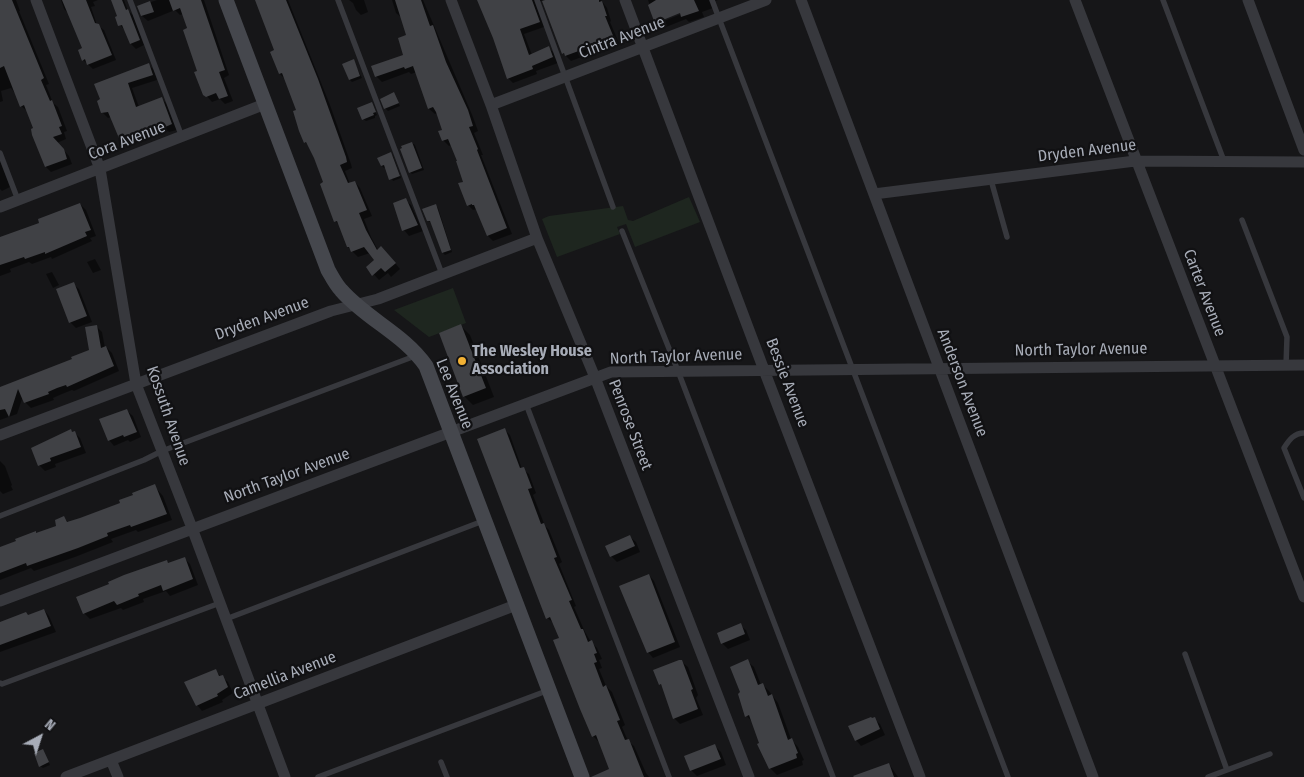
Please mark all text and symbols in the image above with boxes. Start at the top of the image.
street label: Cintra Avenue [576,13,668,63]
street label: Cora Avenue [86,118,168,164]
street label: Dryden Avenue [1037,135,1137,167]
street label: Carter Avenue [1179,247,1229,339]
street label: Dryden Avenue [212,293,312,345]
street label: Anderson Avenue [933,326,991,440]
street label: Bessie Avenue [761,336,813,430]
street label: North Taylor Avenue [1015,339,1147,361]
place label: The Wesley House Association [472,342,592,380]
street label: North Taylor Avenue [609,345,743,369]
marker: The Wesley House Association [456,355,468,367]
street label: Lee Avenue [431,356,477,432]
street label: Kossuth Avenue [142,364,194,468]
street label: Penrose Street [604,377,656,473]
street label: North Taylor Avenue [221,444,353,508]
street label: Camellia Avenue [231,648,339,704]
north arrow [15,712,65,762]
text: N [41,716,59,734]

